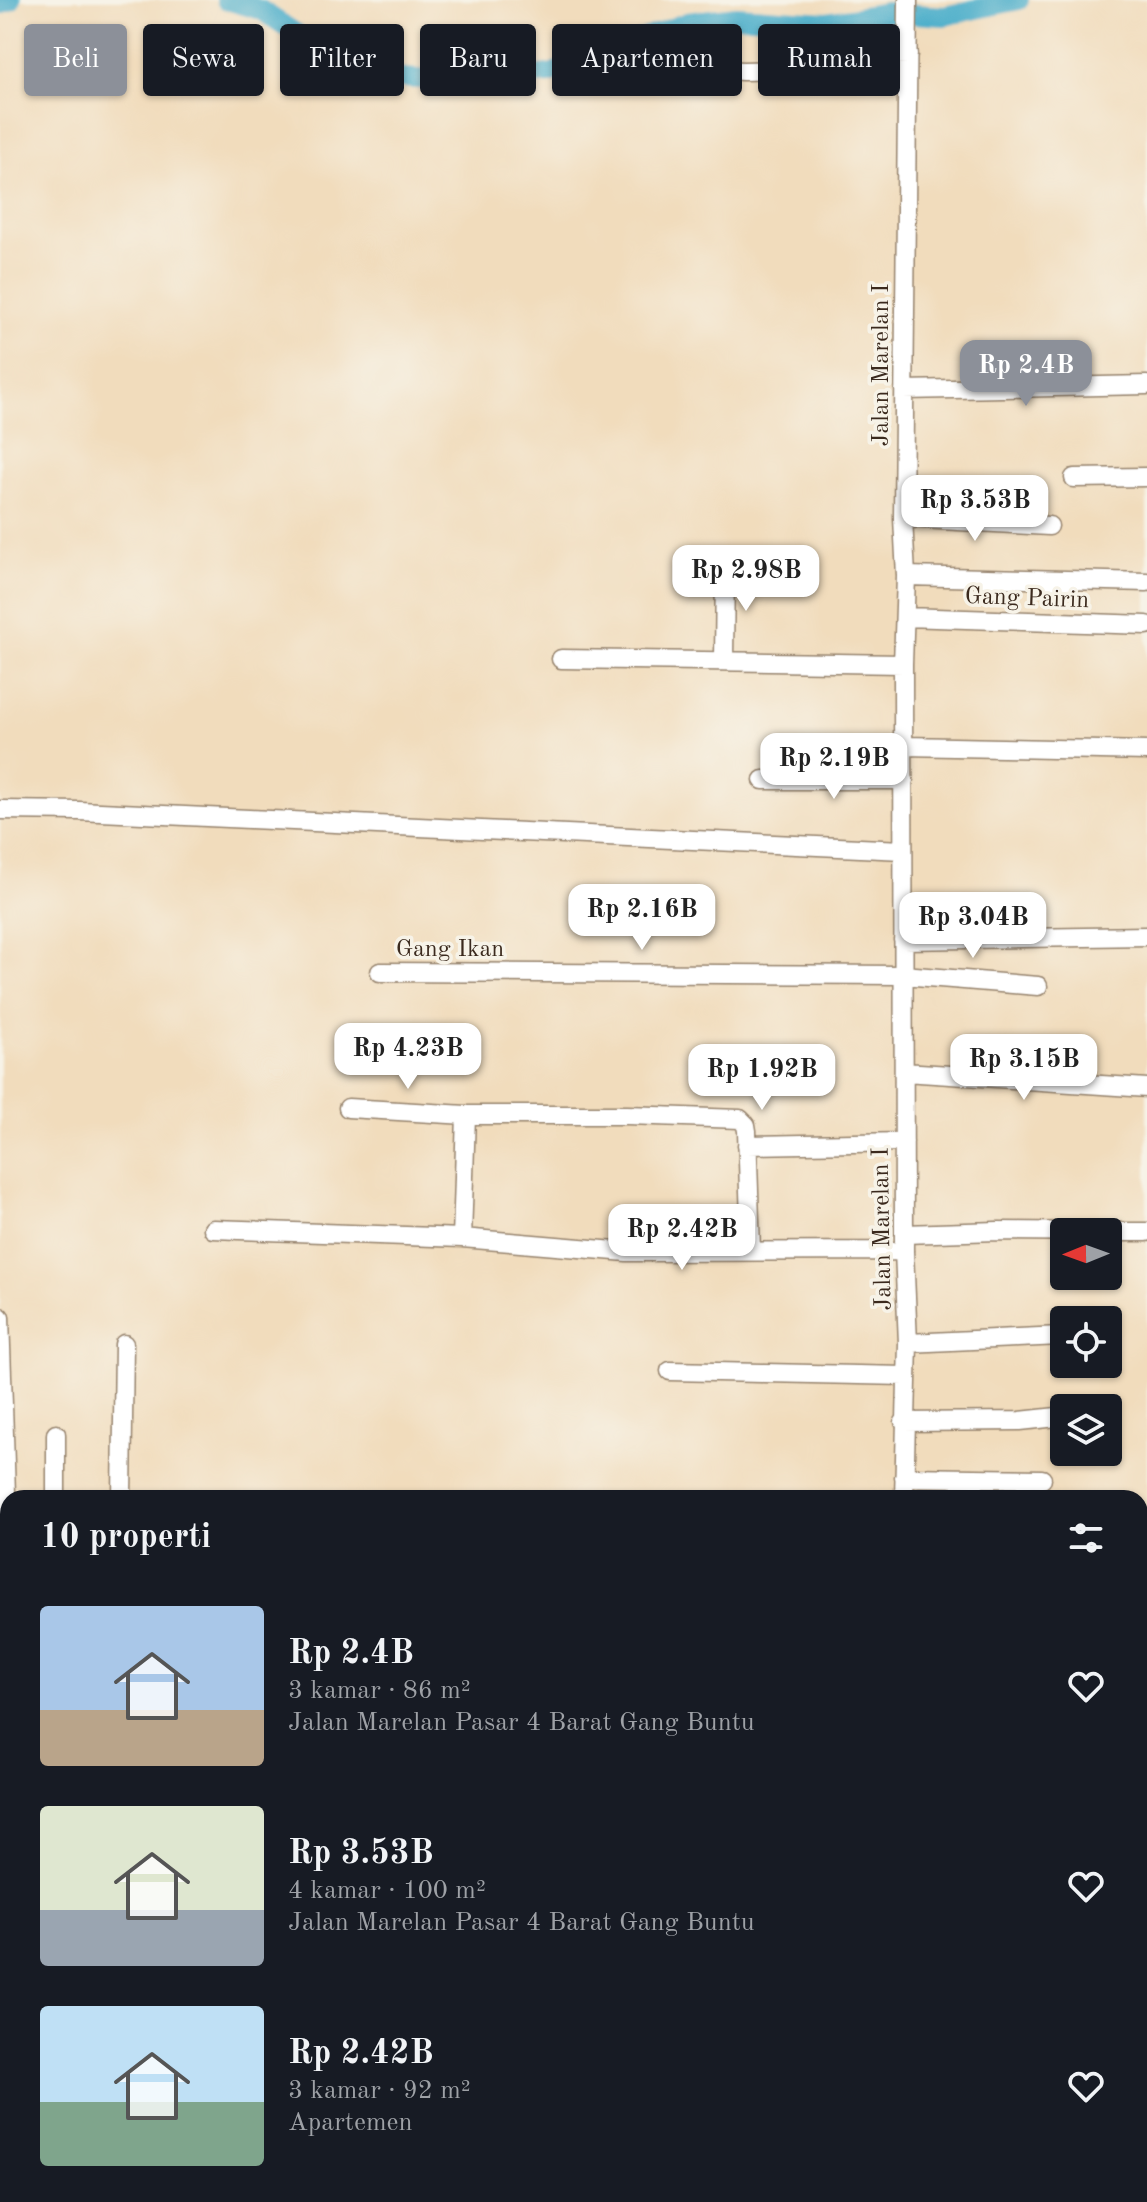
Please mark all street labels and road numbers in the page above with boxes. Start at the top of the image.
street label: Jalan Marelan I [870,283,894,447]
street label: Gang Pairin [964,585,1090,613]
street label: Gang Ikan [396,938,504,962]
street label: Jalan Marelan I [870,1147,896,1311]

